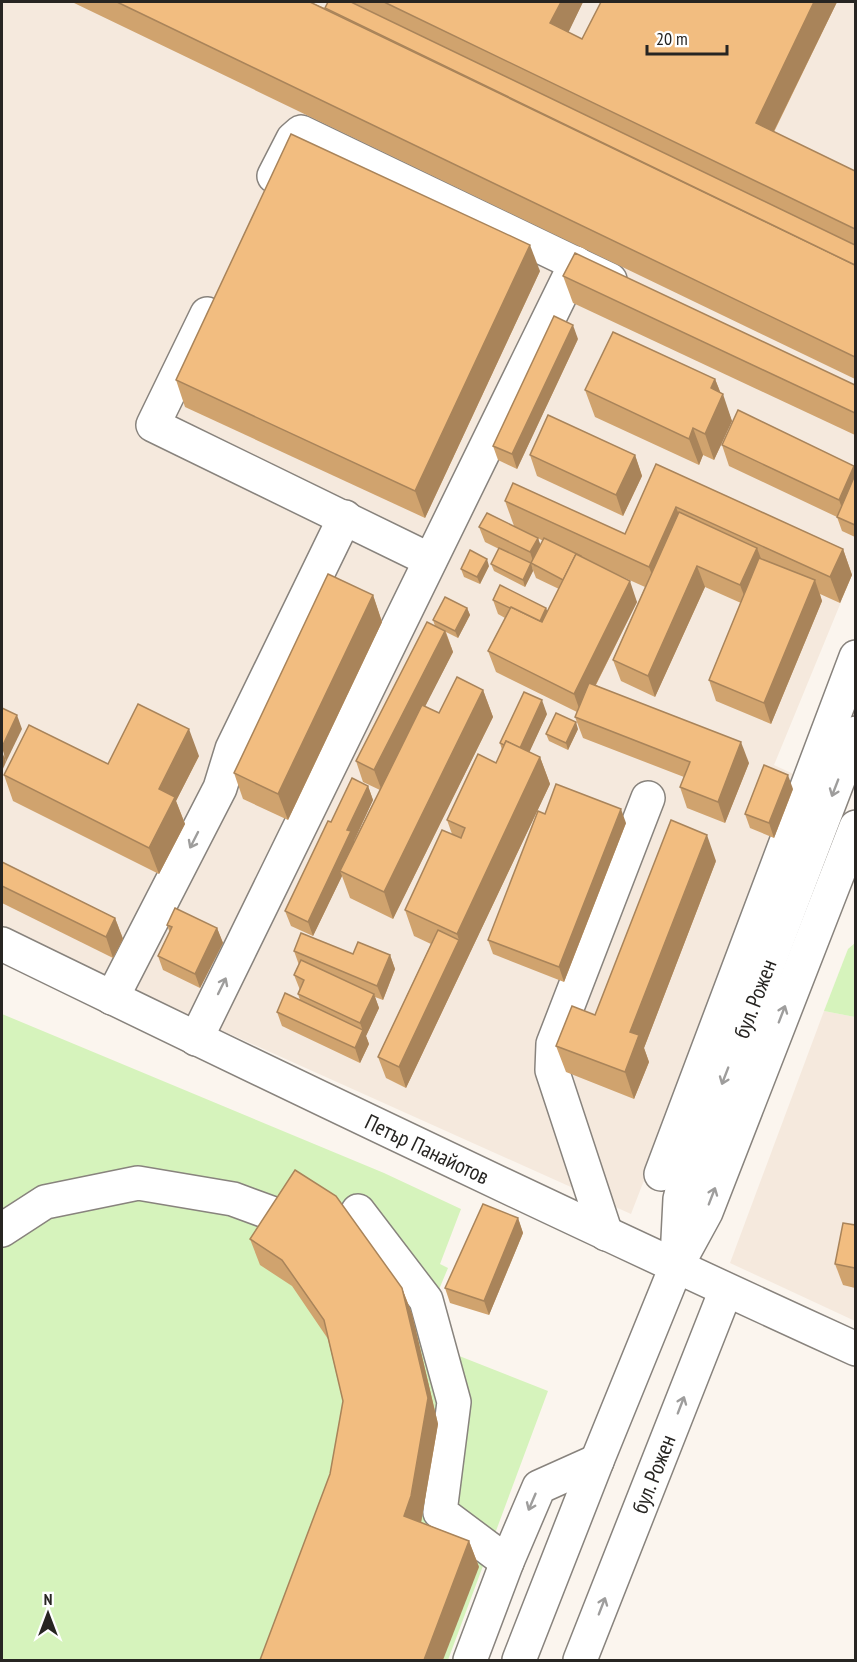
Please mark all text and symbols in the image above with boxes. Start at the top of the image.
scale bar [647,18,726,56]
text: 20 m [656,27,688,50]
one-way arrow [828,778,839,797]
one-way arrow [187,830,199,848]
street label: бул. Рожен [727,955,783,1042]
one-way arrow [216,978,228,996]
one-way arrow [777,1006,788,1024]
one-way arrow [718,1066,729,1085]
street label: Петър Панайотов [361,1107,494,1190]
one-way arrow [708,1188,719,1206]
one-way arrow [676,1396,687,1415]
street label: бул. Рожен [625,1430,682,1517]
one-way arrow [526,1492,538,1510]
north arrow [18,1584,78,1644]
text: N [44,1589,52,1609]
one-way arrow [597,1597,608,1616]

